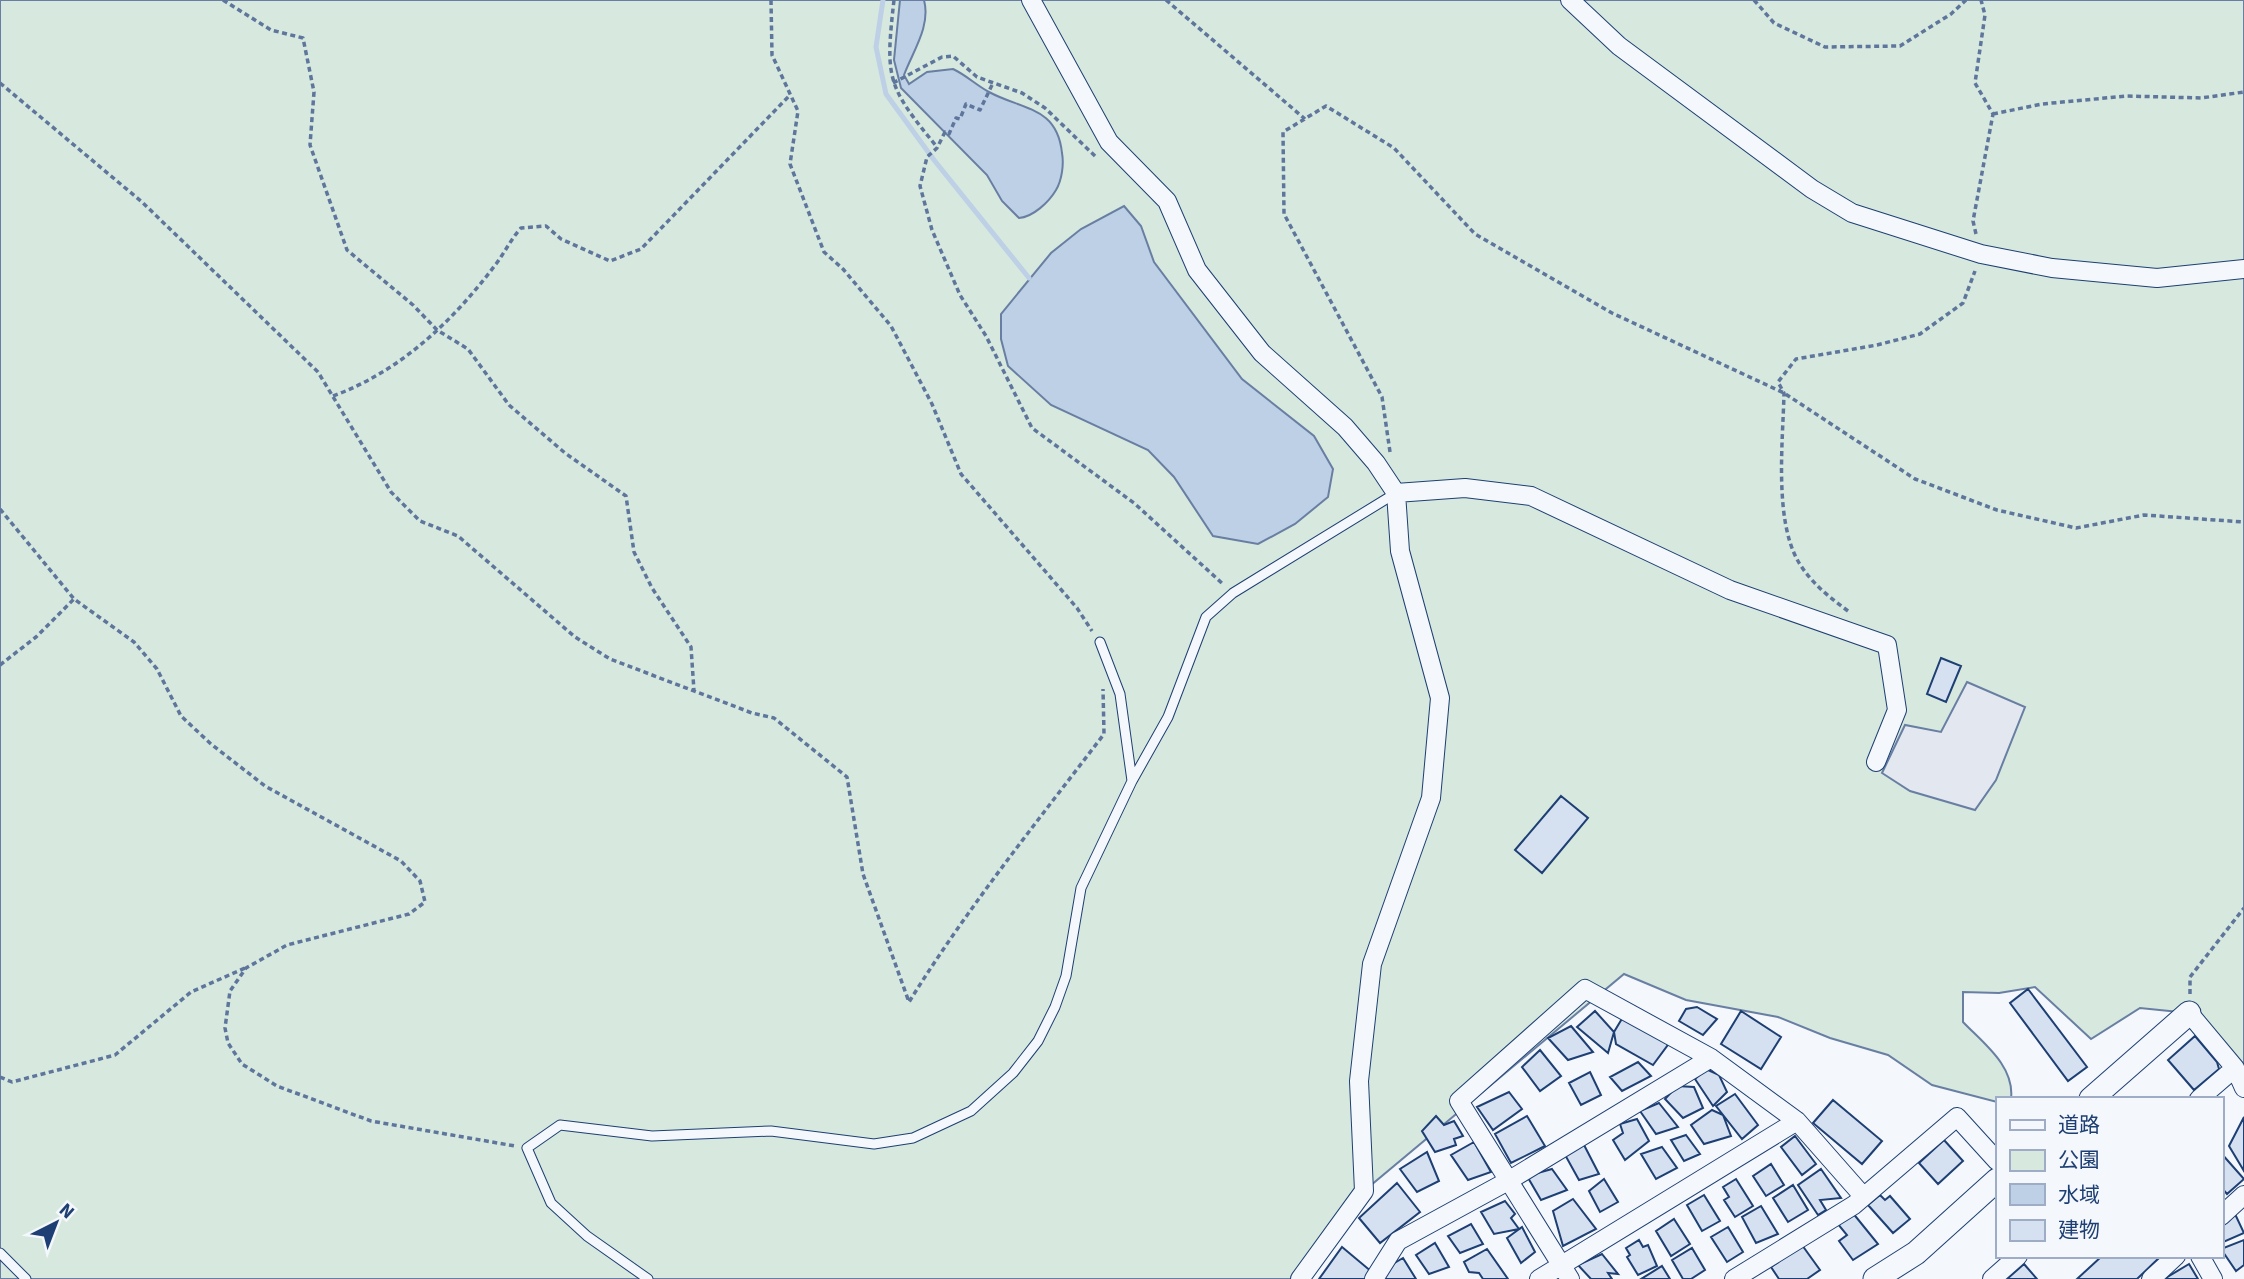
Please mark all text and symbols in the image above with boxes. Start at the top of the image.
legend [1996,1097,2223,1258]
text: 道路 [2058,1110,2100,1140]
text: 公園 [2058,1145,2100,1175]
text: 水域 [2058,1180,2100,1210]
north arrow [21,1188,91,1258]
text: N [53,1197,80,1226]
text: 建物 [2058,1215,2100,1245]

